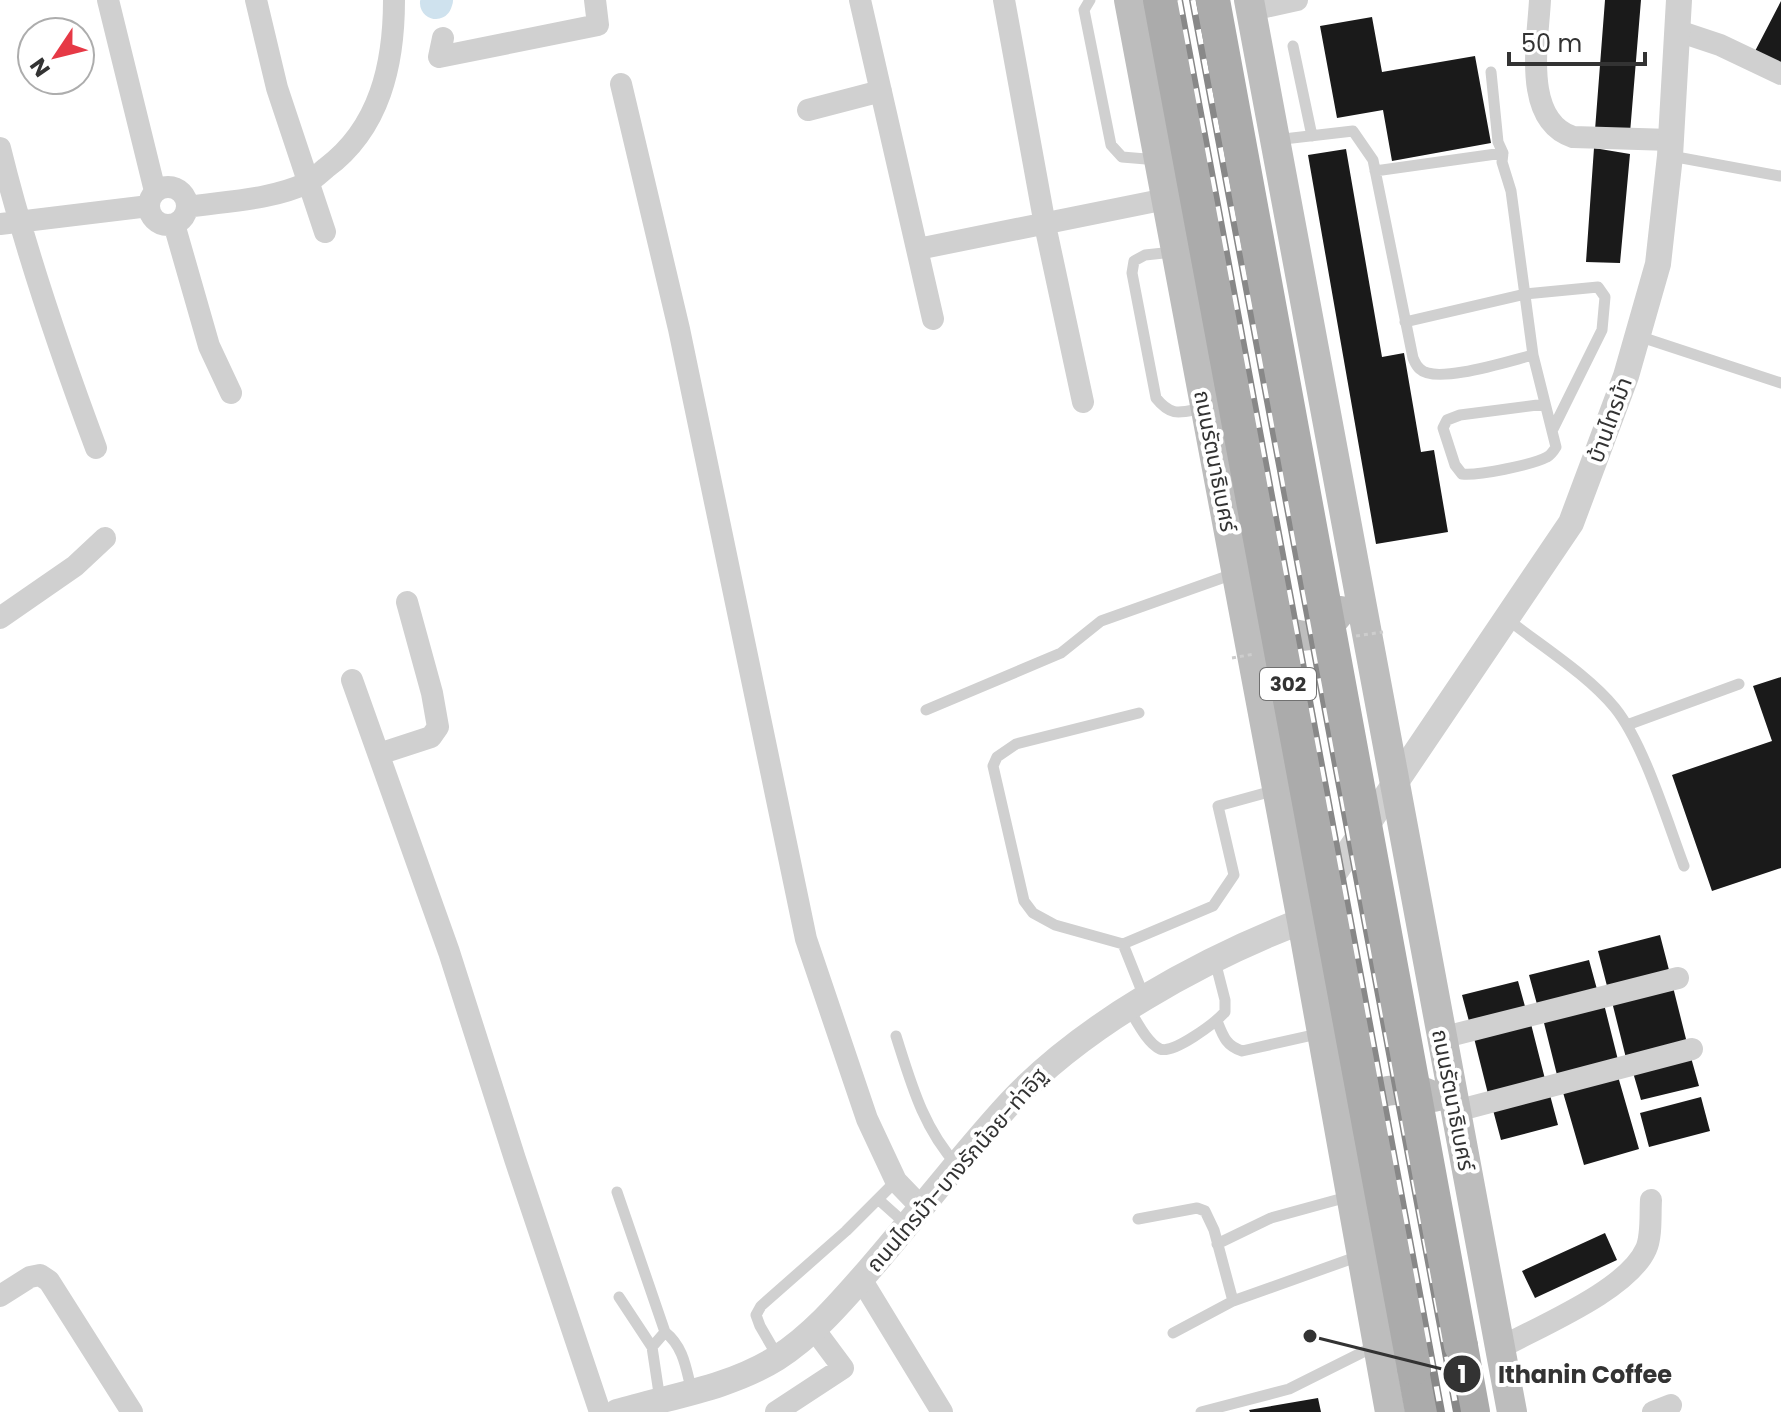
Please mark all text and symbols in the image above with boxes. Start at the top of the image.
north arrow [16,16,96,96]
scale bar [1509,16,1645,66]
text: 50 m [1521,27,1582,60]
text: N [23,52,57,83]
street label: บ้านไทรม้า [1580,373,1640,467]
street label: ถนนรัตนาธิเบศร์ [1186,388,1244,535]
road number: 302 [1260,668,1316,700]
street label: ถนนรัตนาธิเบศร์ [1424,1027,1482,1174]
street label: ถนนไทรม้า-บางรักน้อย-ท่าอิฐ [859,1061,1055,1279]
callout: Ithanin Coffee [1442,1350,1688,1398]
text: 1 [1457,1358,1467,1391]
text: Ithanin Coffee [1498,1358,1672,1391]

